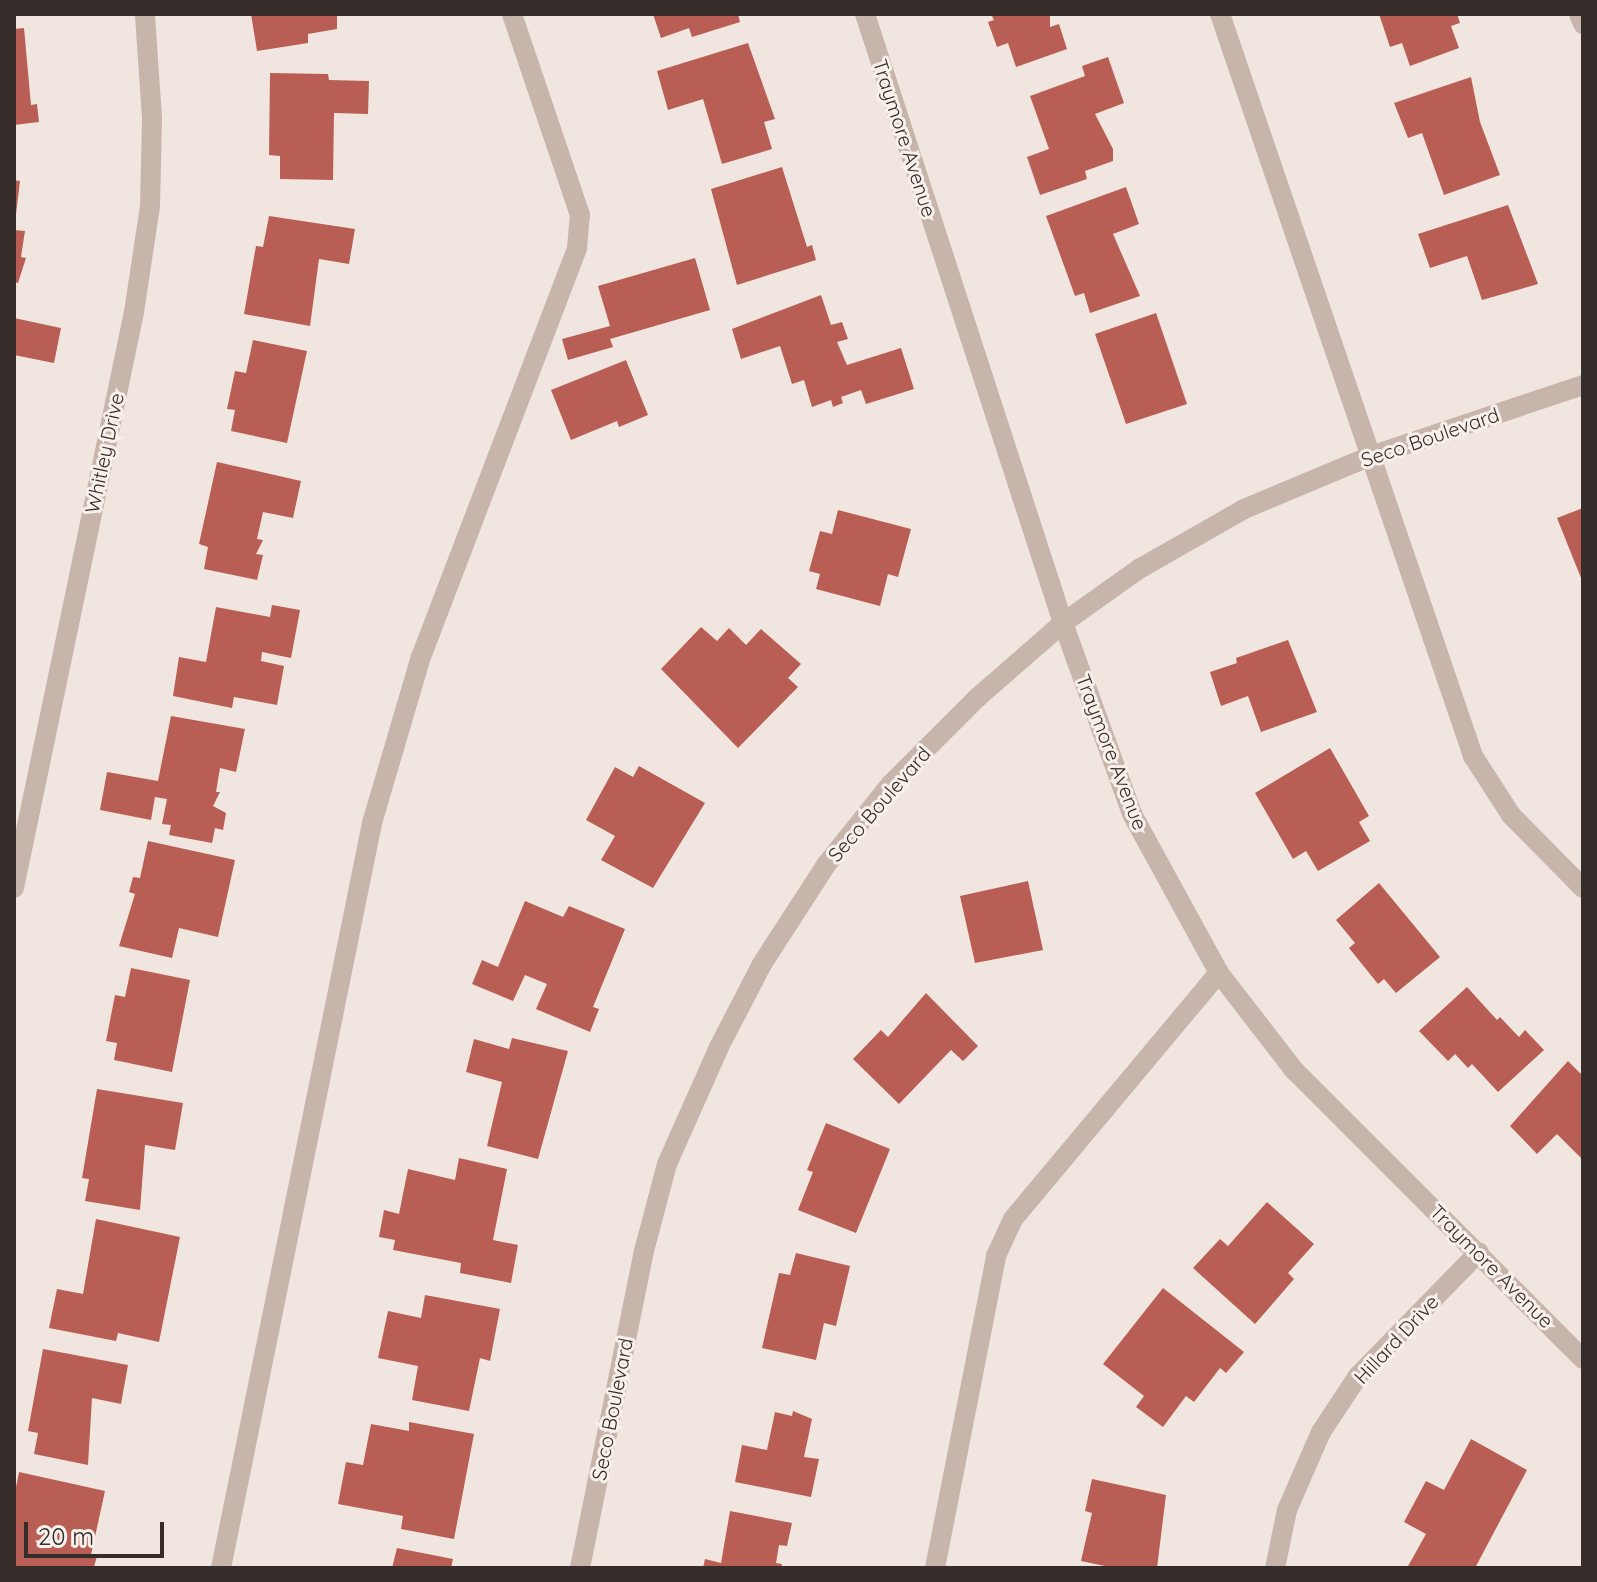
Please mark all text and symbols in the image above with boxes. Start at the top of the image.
street label: Traymore Avenue [868,56,942,220]
street label: Whitley Drive [80,391,128,515]
street label: Seco Boulevard [1358,402,1502,472]
street label: Traymore Avenue [1071,671,1153,833]
street label: Seco Boulevard [823,742,935,866]
street label: Traymore Avenue [1425,1199,1559,1333]
street label: Hillard Drive [1349,1290,1443,1388]
street label: Seco Boulevard [586,1336,638,1482]
scale bar [28,1506,168,1556]
text: 20 m [38,1521,94,1551]

